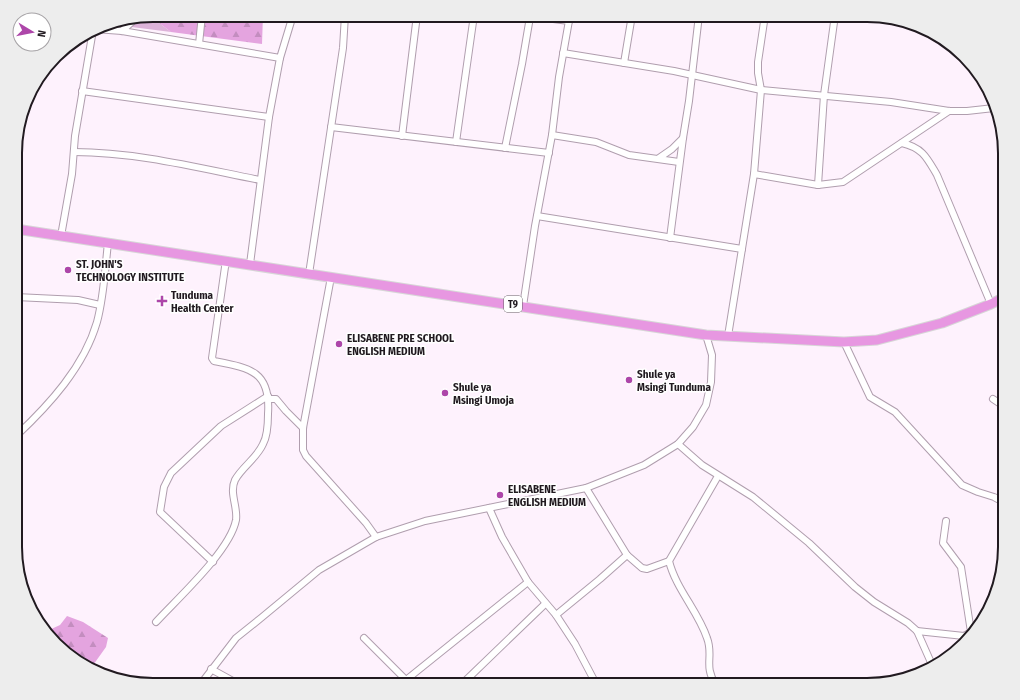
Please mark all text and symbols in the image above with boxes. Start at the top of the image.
north arrow [12,12,52,52]
text: N [34,29,48,38]
place label: ST. JOHN'S TECHNOLOGY INSTITUTE [76,258,184,284]
marker: ST. JOHN'S TECHNOLOGY INSTITUTE [63,265,73,275]
place label: Tunduma Health Center [171,289,235,315]
marker: Tunduma Health Center [156,295,168,307]
road number: T9 [504,296,522,312]
place label: ELISABENE PRE SCHOOL ENGLISH MEDIUM [347,332,455,358]
marker: ELISABENE PRE SCHOOL ENGLISH MEDIUM [334,339,344,349]
place label: Shule ya Msingi Tunduma [637,368,711,394]
marker: Shule ya Msingi Tunduma [624,375,634,385]
place label: Shule ya Msingi Umoja [453,381,515,407]
marker: Shule ya Msingi Umoja [440,388,450,398]
place label: ELISABENE ENGLISH MEDIUM [508,483,586,509]
marker: ELISABENE ENGLISH MEDIUM [495,490,505,500]

